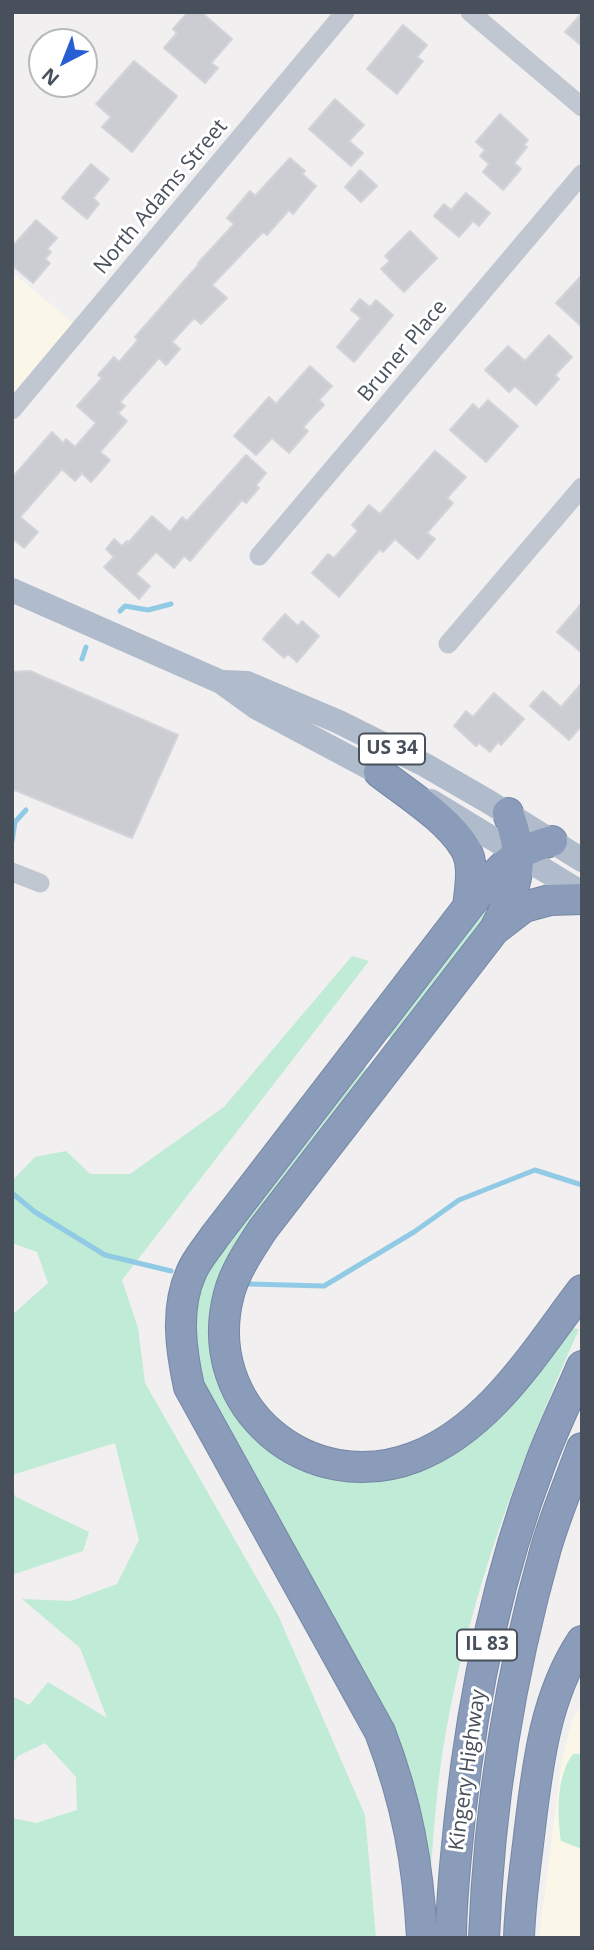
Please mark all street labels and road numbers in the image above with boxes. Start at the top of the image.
street label: North Adams Street [89,115,233,279]
street label: Bruner Place [353,295,453,407]
road number: US 34 [359,734,425,764]
road number: IL 83 [457,1630,517,1660]
street label: Kingery Highway [444,1688,492,1852]

